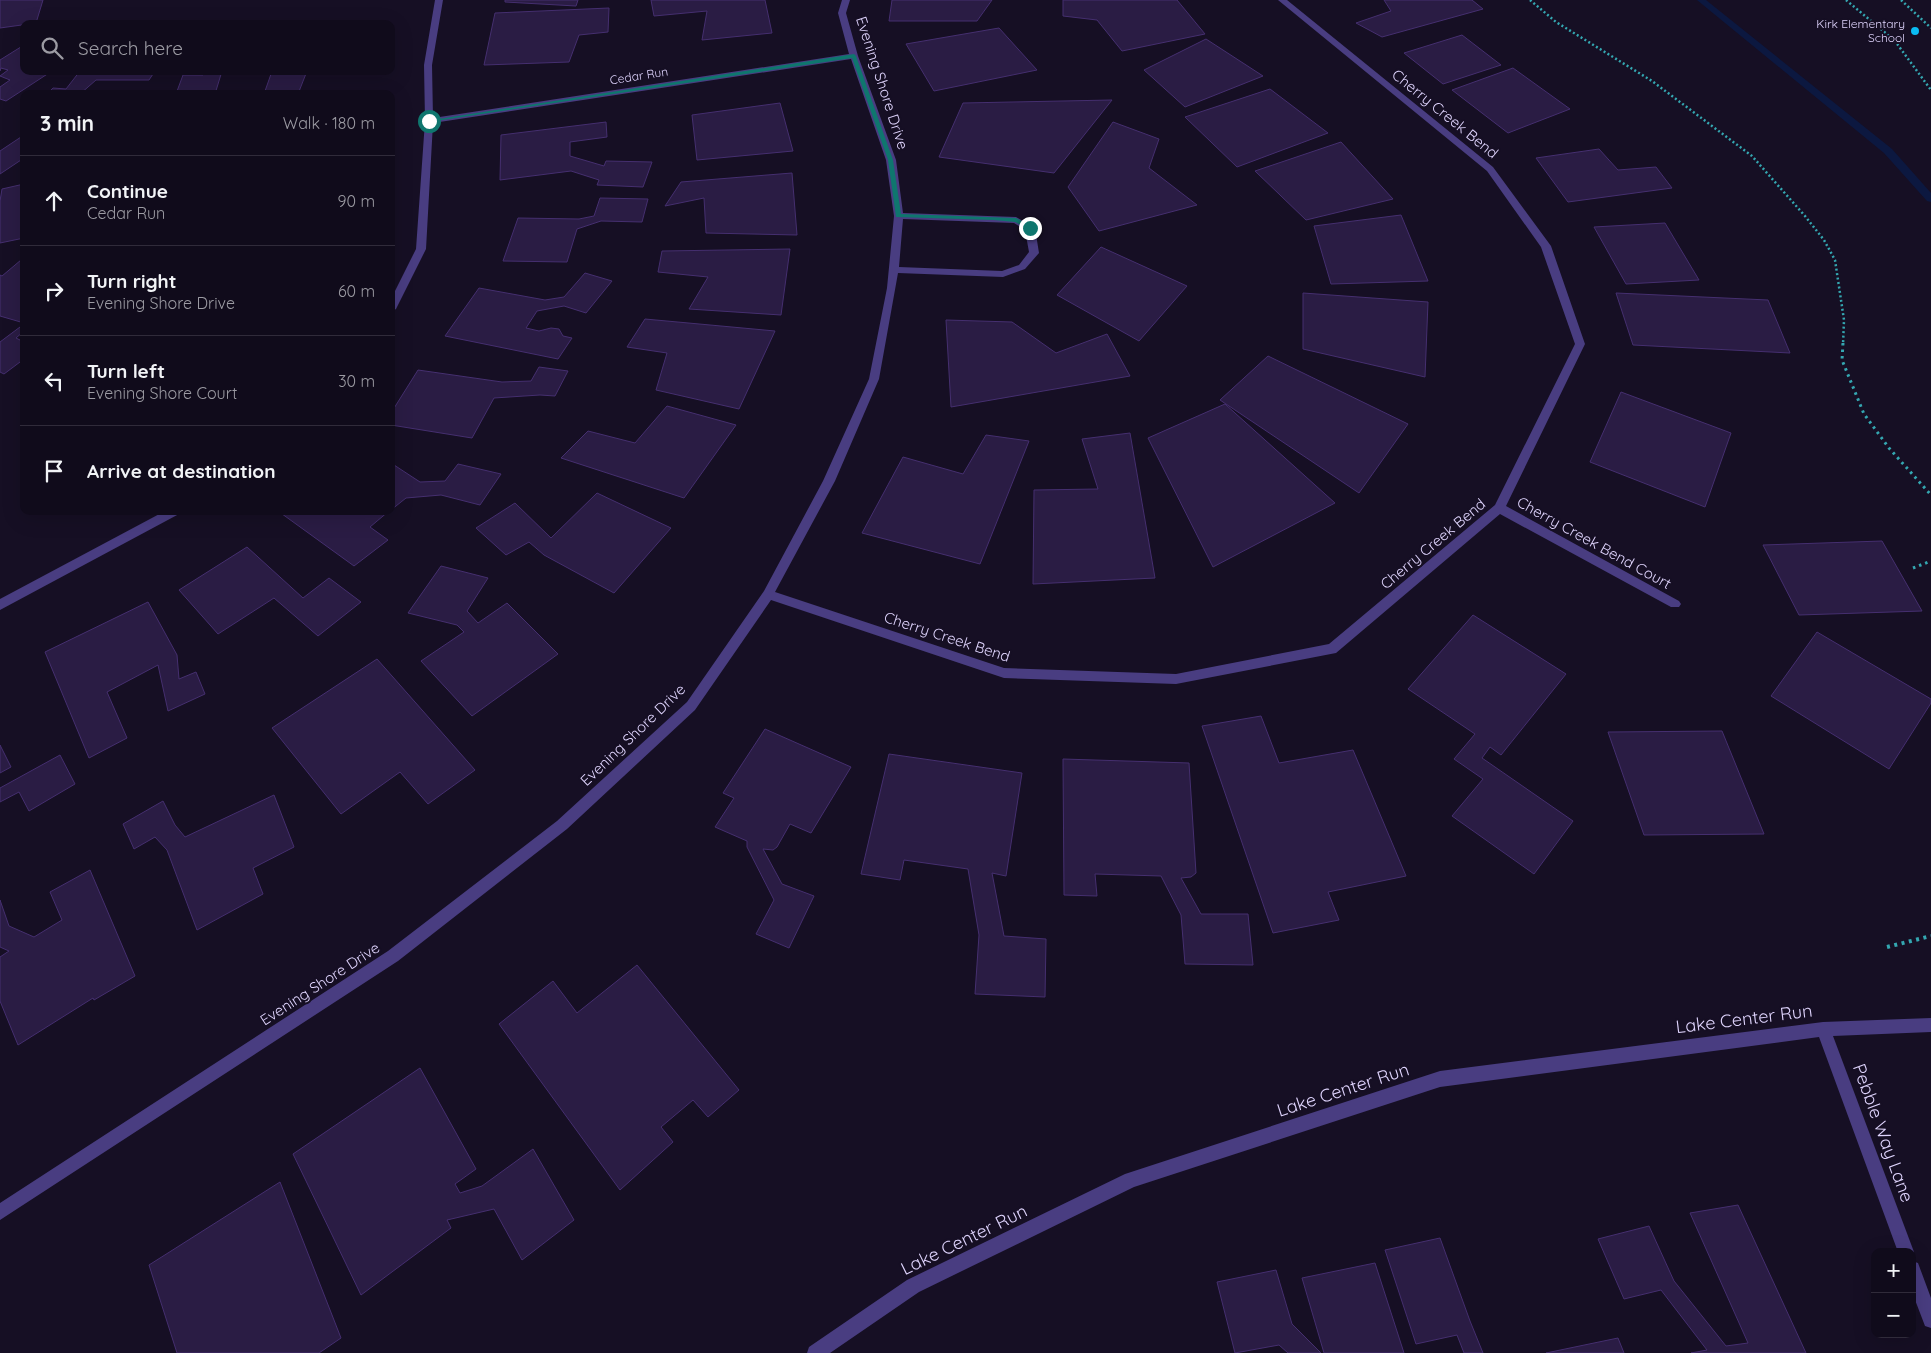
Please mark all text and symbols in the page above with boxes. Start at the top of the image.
street label: Evening Shore Drive [852,14,913,152]
place label: Kirk Elementary School [1816,16,1905,45]
search box [20,20,395,75]
marker: Kirk Elementary School [1909,25,1921,37]
icon: search [38,34,66,62]
text: Search here [78,36,183,60]
street label: Cedar Run [609,64,669,88]
street label: Cherry Creek Bend [1388,65,1502,162]
text: 3 min [40,110,94,136]
route start [418,110,441,133]
text: Walk · 180 m [283,113,375,133]
text: Continue [87,179,168,203]
icon: ahead [40,187,68,215]
text: 90 m [338,191,375,211]
text: Cedar Run [87,203,165,223]
route end [1019,217,1042,240]
text: Turn right [87,269,176,293]
icon: right [40,277,68,305]
text: 60 m [338,281,375,301]
text: Evening Shore Drive [87,293,235,313]
text: Turn left [87,359,165,383]
icon: left [40,367,68,395]
text: 30 m [338,371,375,391]
text: Evening Shore Court [87,383,237,403]
icon: arrive [40,457,68,485]
text: Arrive at destination [87,459,276,483]
street label: Cherry Creek Bend Court [1514,492,1675,593]
street label: Cherry Creek Bend [1376,494,1489,593]
street label: Cherry Creek Bend [882,607,1013,666]
street label: Evening Shore Drive [576,680,689,790]
street label: Evening Shore Drive [256,938,383,1029]
street label: Lake Center Run [1674,999,1814,1038]
street label: Lake Center Run [1274,1057,1412,1122]
street label: Pebble Way Lane [1848,1060,1919,1205]
street label: Lake Center Run [897,1199,1031,1280]
map controls [1871,1248,1916,1338]
button: + [1871,1248,1916,1293]
button: − [1871,1293,1916,1338]

